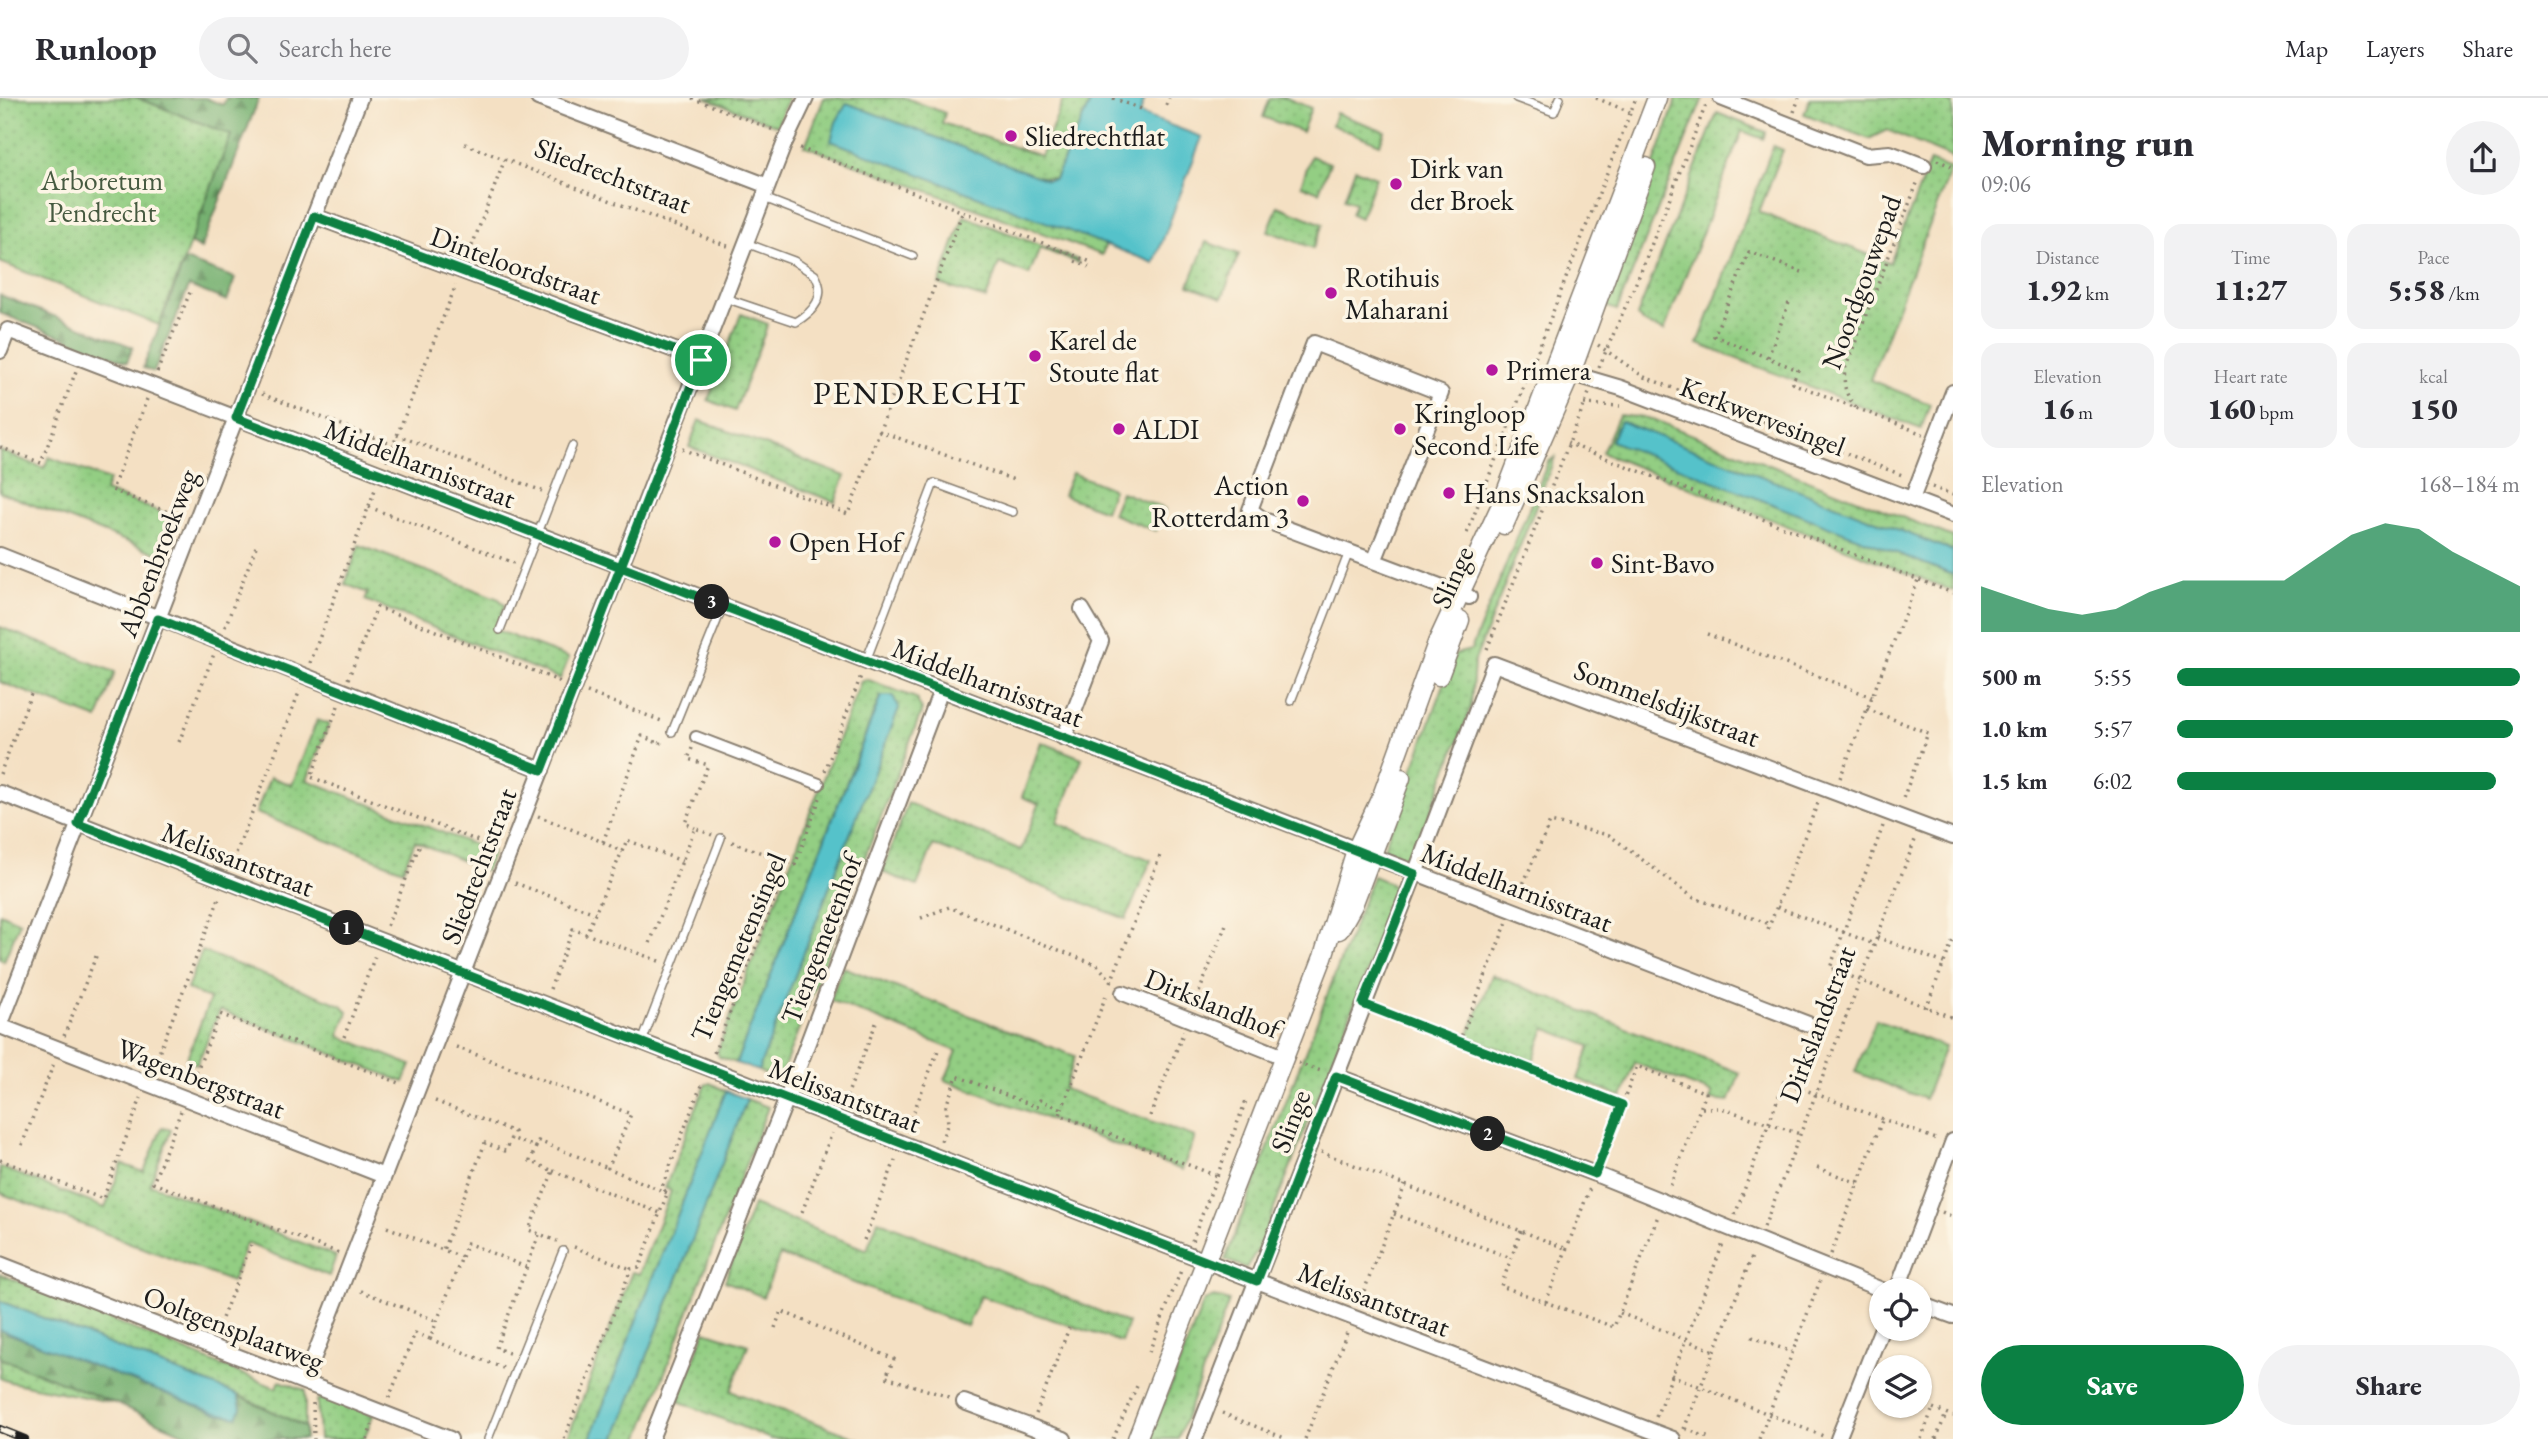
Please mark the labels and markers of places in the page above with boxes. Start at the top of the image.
place label: Sliedrechtflat [1025,118,1165,154]
marker: Sliedrechtflat [1003,128,1019,144]
place label: Dirk van der Broek [1410,150,1515,218]
marker: Dirk van der Broek [1388,176,1404,192]
place label: Rotihuis Maharani [1345,259,1449,327]
marker: Rotihuis Maharani [1323,285,1339,301]
place label: Karel de Stoute flat [1049,322,1159,390]
pin [671,330,731,390]
marker: Karel de Stoute flat [1027,348,1043,364]
place label: Primera [1506,352,1592,388]
marker: Primera [1484,362,1500,378]
place label: Kringloop Second Life [1414,395,1539,463]
place label: ALDI [1132,411,1200,447]
marker: ALDI [1111,421,1127,437]
marker: Kringloop Second Life [1392,421,1408,437]
place label: Action Rotterdam 3 [1151,467,1289,535]
place label: Hans Snacksalon [1463,475,1646,511]
marker: Hans Snacksalon [1441,485,1457,501]
marker: Action Rotterdam 3 [1295,493,1311,509]
place label: Open Hof [789,524,905,560]
marker: Open Hof [767,534,783,550]
place label: Sint-Bavo [1611,545,1715,581]
marker: Sint-Bavo [1589,555,1605,571]
pin: 3 [694,584,730,620]
pin: 1 [330,910,364,946]
pin: 2 [1470,1116,1506,1152]

